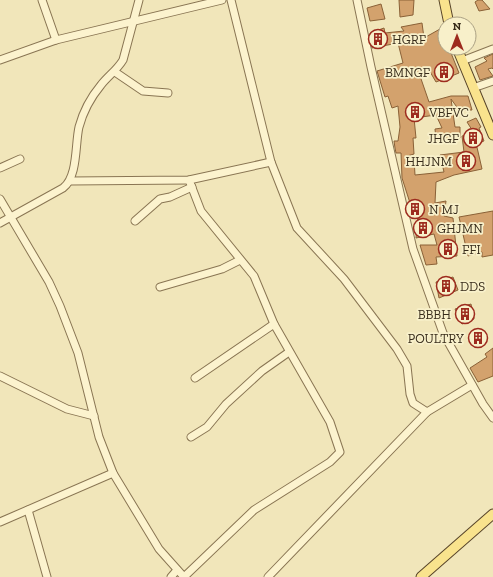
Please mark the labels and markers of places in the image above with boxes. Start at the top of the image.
building icon: HGRF [367,28,389,50]
place label: HGRF [392,32,426,47]
building icon: BMNGF [433,61,455,83]
place label: BMNGF [385,65,430,80]
building icon: VBFVC [404,101,426,123]
place label: VBFVC [428,105,469,120]
building icon: JHGF [462,127,484,149]
place label: JHGF [427,131,459,146]
building icon: HHJNM [455,150,477,172]
place label: HHJNM [405,154,452,169]
building icon: N MJ [404,198,426,220]
place label: N MJ [429,202,459,217]
building icon: GHJMN [412,217,434,239]
place label: GHJMN [437,221,483,236]
building icon: FFI [437,238,459,260]
place label: FFI [462,242,481,257]
building icon: DDS [435,275,457,297]
place label: DDS [460,279,485,294]
building icon: BBBH [454,303,476,325]
place label: BBBH [418,307,451,322]
building icon: POULTRY [467,327,489,349]
place label: POULTRY [408,331,464,346]

